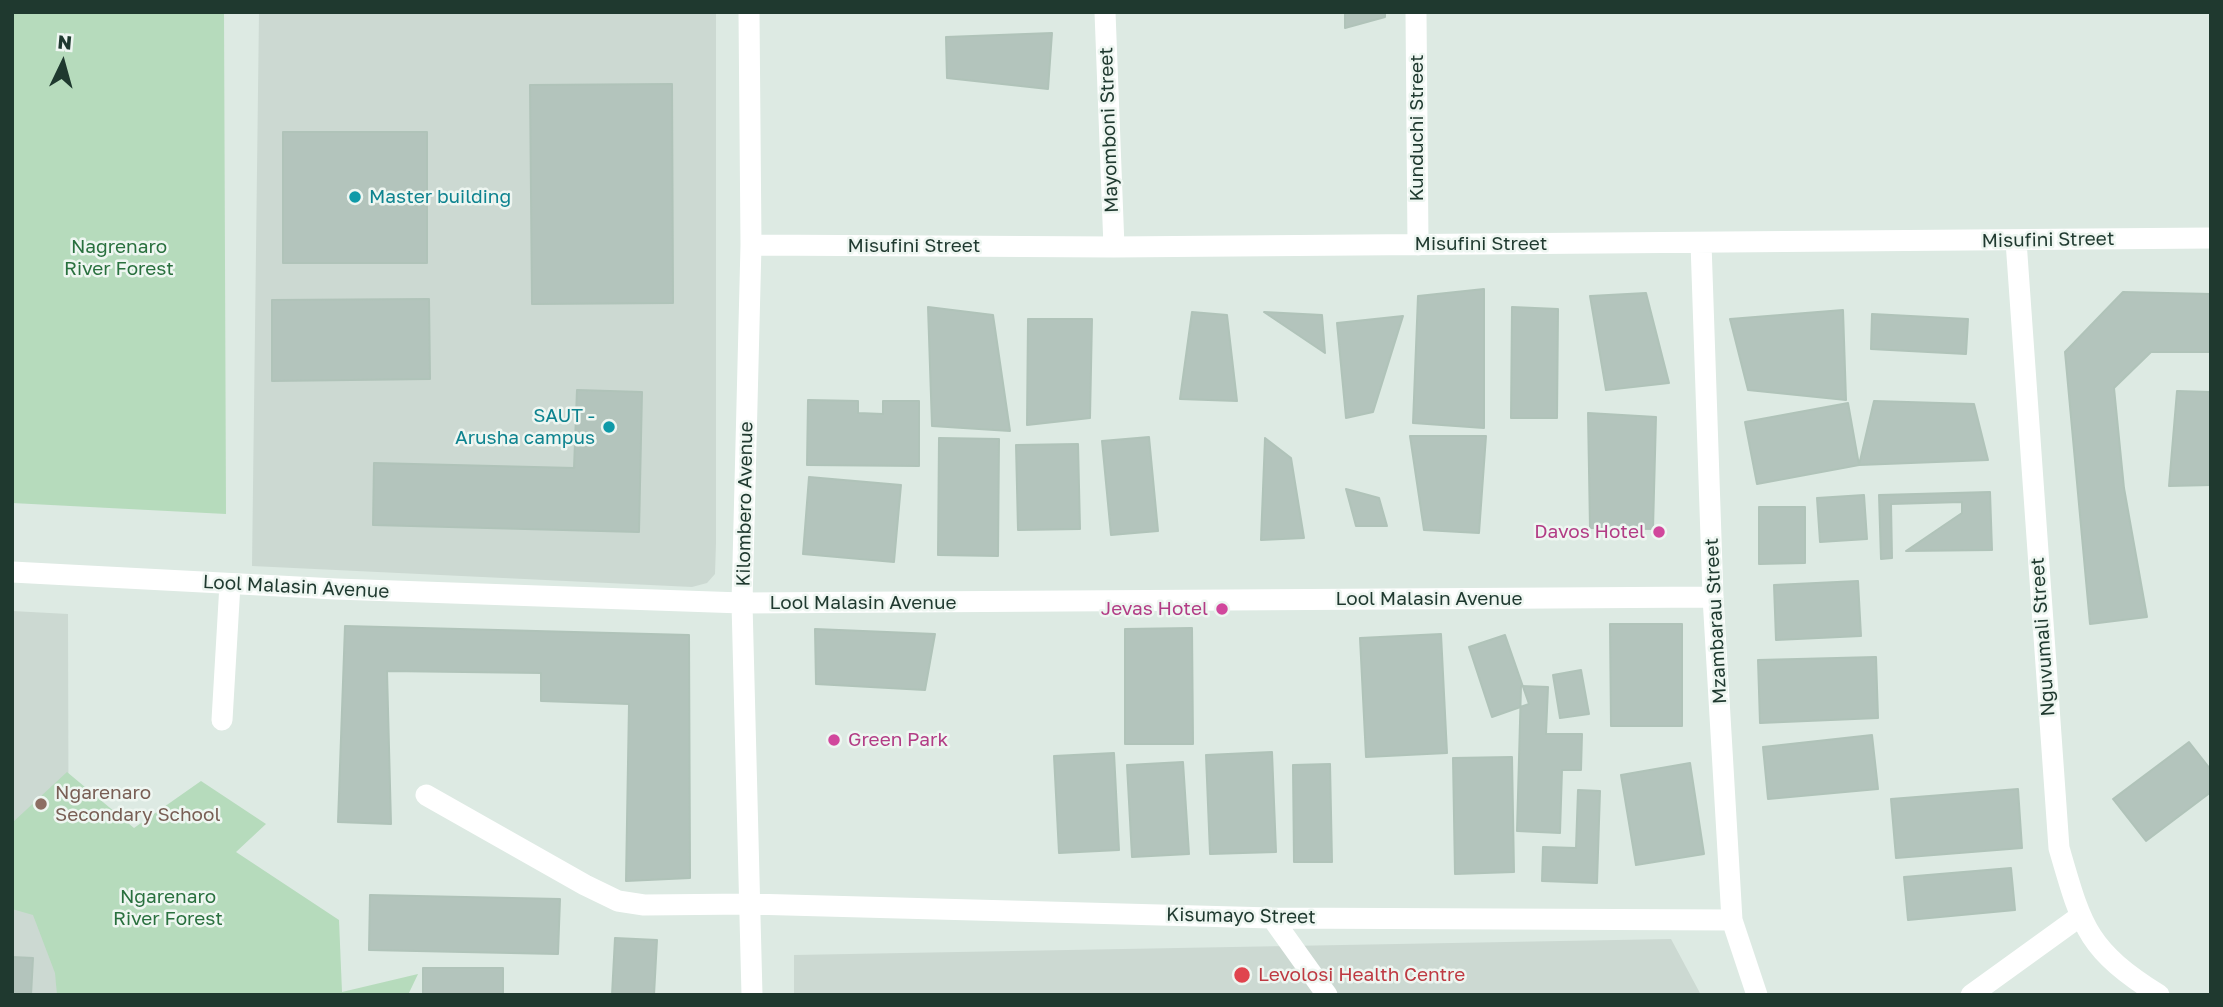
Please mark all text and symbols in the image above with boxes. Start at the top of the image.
north arrow [28,28,98,98]
text: N [57,29,73,54]
street label: Mayomboni Street [1095,47,1123,213]
street label: Kunduchi Street [1406,54,1428,202]
place label: Master building [369,186,511,208]
marker: Master building [347,189,363,205]
street label: Misufini Street [1981,227,2115,253]
street label: Misufini Street [1415,233,1547,255]
street label: Misufini Street [848,235,980,257]
park label: Nagrenaro River Forest [64,236,174,280]
place label: SAUT - Arusha campus [455,405,595,449]
marker: SAUT - Arusha campus [601,419,617,435]
street label: Kilombero Avenue [732,421,758,587]
place label: Davos Hotel [1534,521,1645,543]
marker: Davos Hotel [1651,524,1667,540]
street label: Mzambarau Street [1700,537,1732,705]
street label: Nguvumali Street [2026,557,2060,717]
street label: Lool Malasin Avenue [202,571,390,603]
street label: Lool Malasin Avenue [1336,588,1522,610]
street label: Lool Malasin Avenue [770,592,956,614]
place label: Jevas Hotel [1101,598,1208,620]
marker: Jevas Hotel [1214,601,1230,617]
place label: Green Park [848,729,948,751]
marker: Green Park [826,732,842,748]
place label: Ngarenaro Secondary School [55,782,220,826]
marker: Ngarenaro Secondary School [33,796,49,812]
park label: Ngarenaro River Forest [113,886,223,930]
street label: Kisumayo Street [1166,903,1316,929]
place label: Levolosi Health Centre [1258,964,1465,986]
marker: Levolosi Health Centre [1232,965,1252,985]

